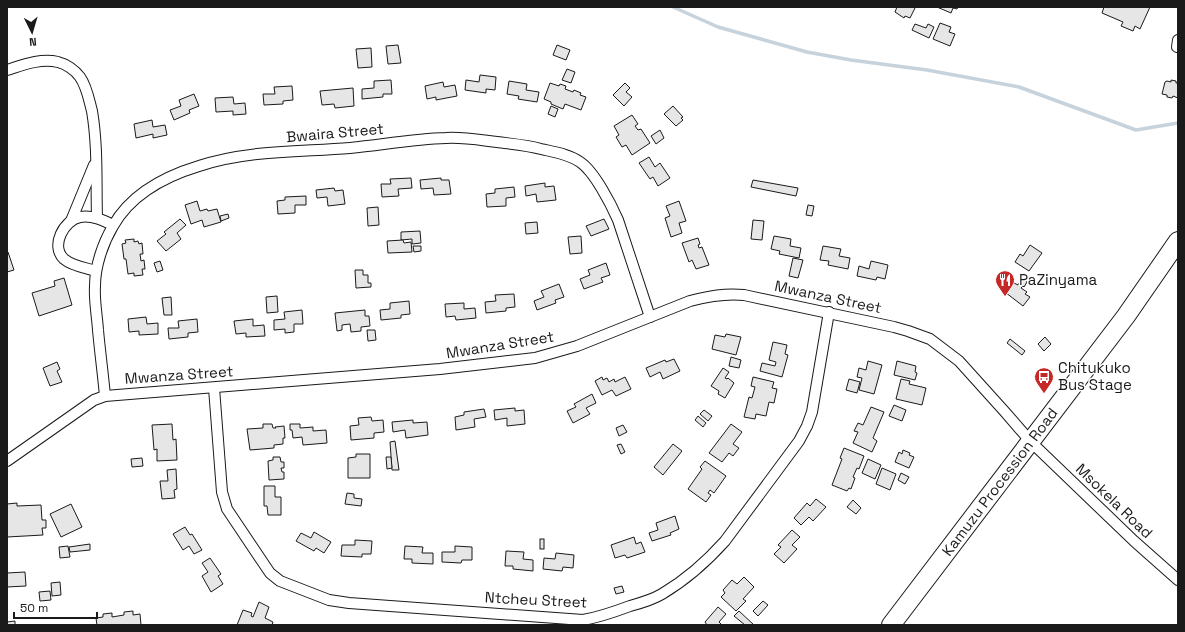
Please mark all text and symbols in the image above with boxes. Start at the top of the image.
north arrow [12,12,52,52]
text: N [29,35,37,49]
street label: Bwaira Street [285,119,385,146]
restaurant icon: PaZinyama [994,269,1016,297]
place label: PaZinyama [1019,270,1098,289]
street label: Mwanza Street [773,276,883,317]
street label: Mwanza Street [445,327,555,362]
place label: Chitukuko Bus Stage [1058,358,1132,394]
street label: Mwanza Street [124,361,234,388]
bus stop icon: Chitukuko Bus Stage [1033,366,1055,394]
street label: Kamuzu Procession Road [938,404,1062,560]
street label: Msokela Road [1072,459,1157,542]
street label: Ntcheu Street [484,587,588,612]
scale bar [14,594,97,620]
text: 50 m [20,600,48,616]

